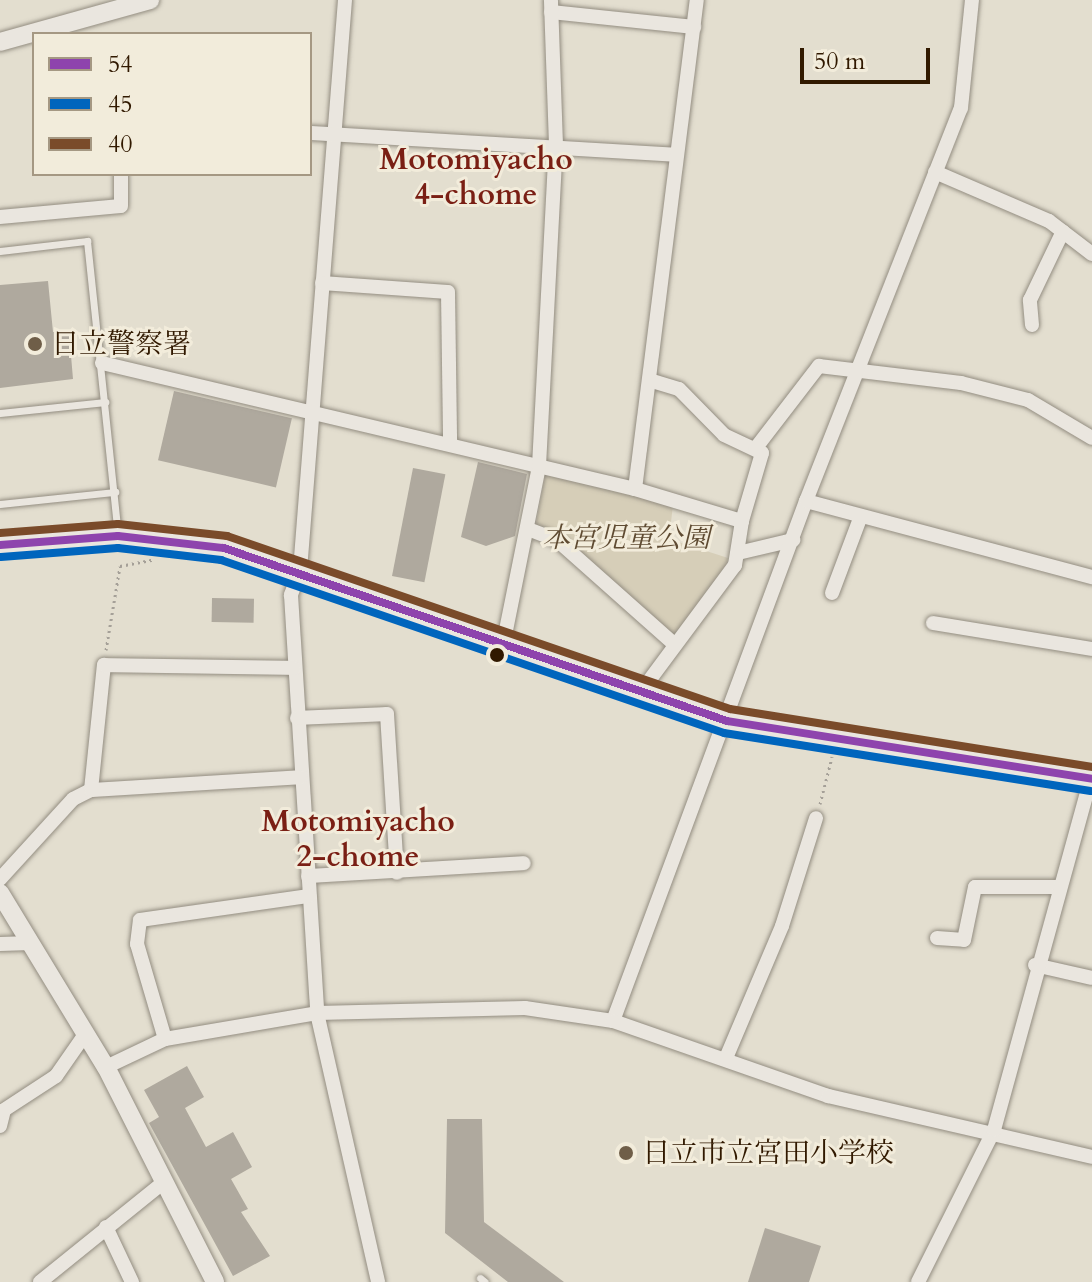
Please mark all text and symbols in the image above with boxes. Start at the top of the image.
legend [32,32,312,176]
scale bar [804,32,934,82]
text: 50 m [814,45,865,78]
text: 54 [108,48,133,81]
text: 45 [108,88,133,121]
text: 40 [108,128,133,161]
district label: Motomiyacho 4-chome [379,142,573,212]
place label: 日立警察署 [51,327,191,361]
marker: 日立警察署 [26,335,44,353]
park label: 本宮児童公園 [542,521,710,555]
unlabelled marker [489,647,505,663]
district label: Motomiyacho 2-chome [261,804,455,874]
place label: 日立市立宮田小学校 [642,1136,894,1170]
marker: 日立市立宮田小学校 [617,1144,635,1162]

